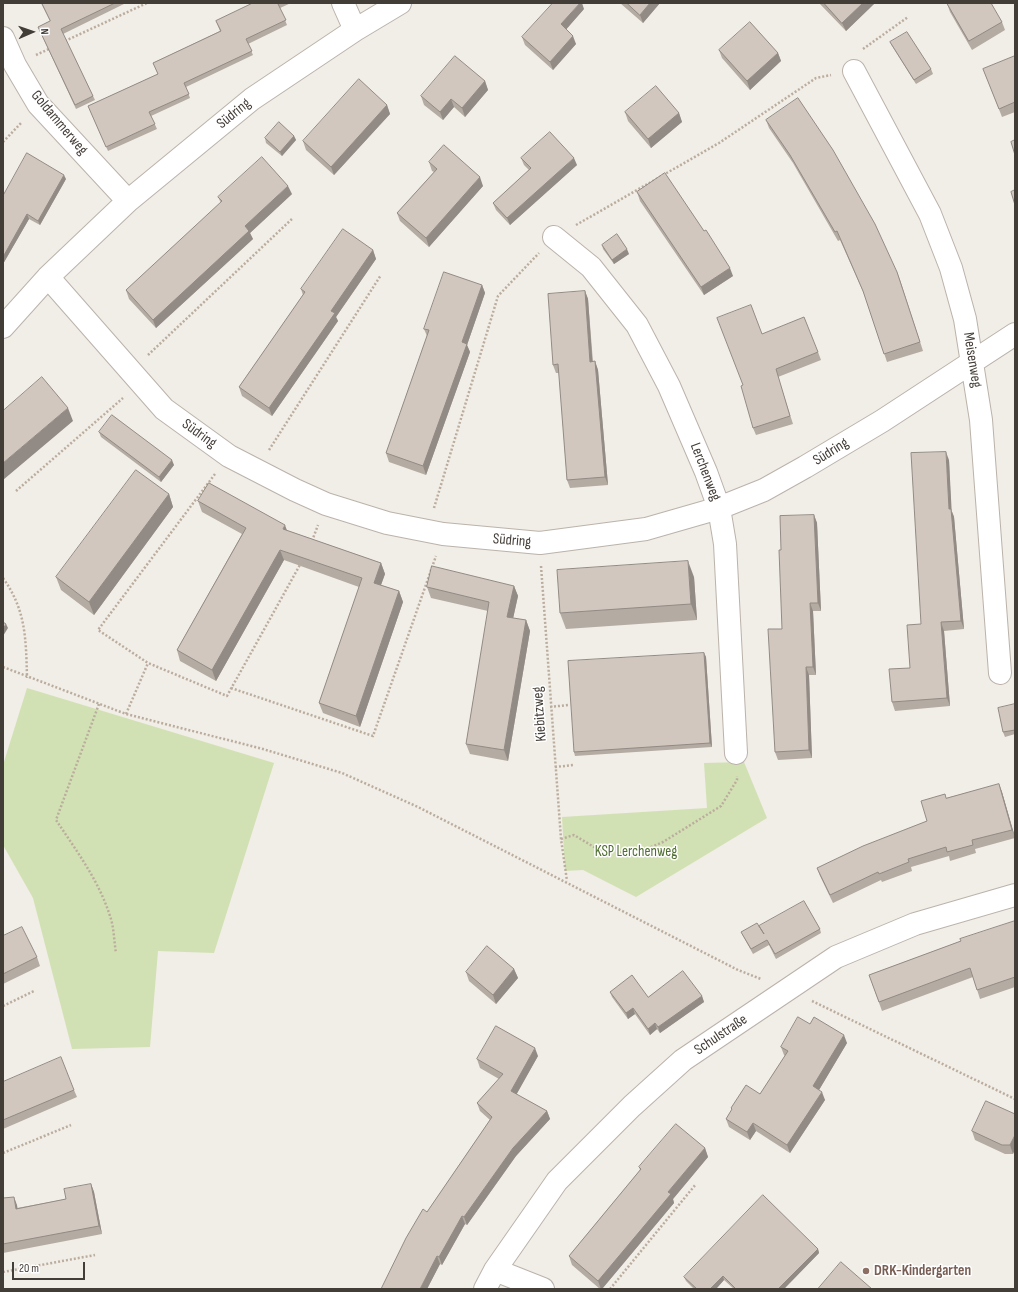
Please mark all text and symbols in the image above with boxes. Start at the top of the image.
north arrow [12,12,52,52]
text: N [38,28,51,35]
street label: Goldammerweg [27,87,91,159]
street label: Südring [213,95,255,133]
street label: Meisenweg [959,331,985,389]
street label: Südring [178,415,220,453]
street label: Südring [810,434,852,470]
street label: Lerchenweg [686,440,724,504]
street label: Südring [492,530,532,552]
street label: Kiebitzweg [529,686,551,742]
park label: KSP Lerchenweg [595,843,677,861]
street label: Schulstraße [691,1011,751,1059]
scale bar [14,1254,87,1280]
text: 20 m [19,1261,39,1276]
place label: DRK-Kindergarten [874,1262,971,1280]
marker: DRK-Kindergarten [861,1266,871,1276]

